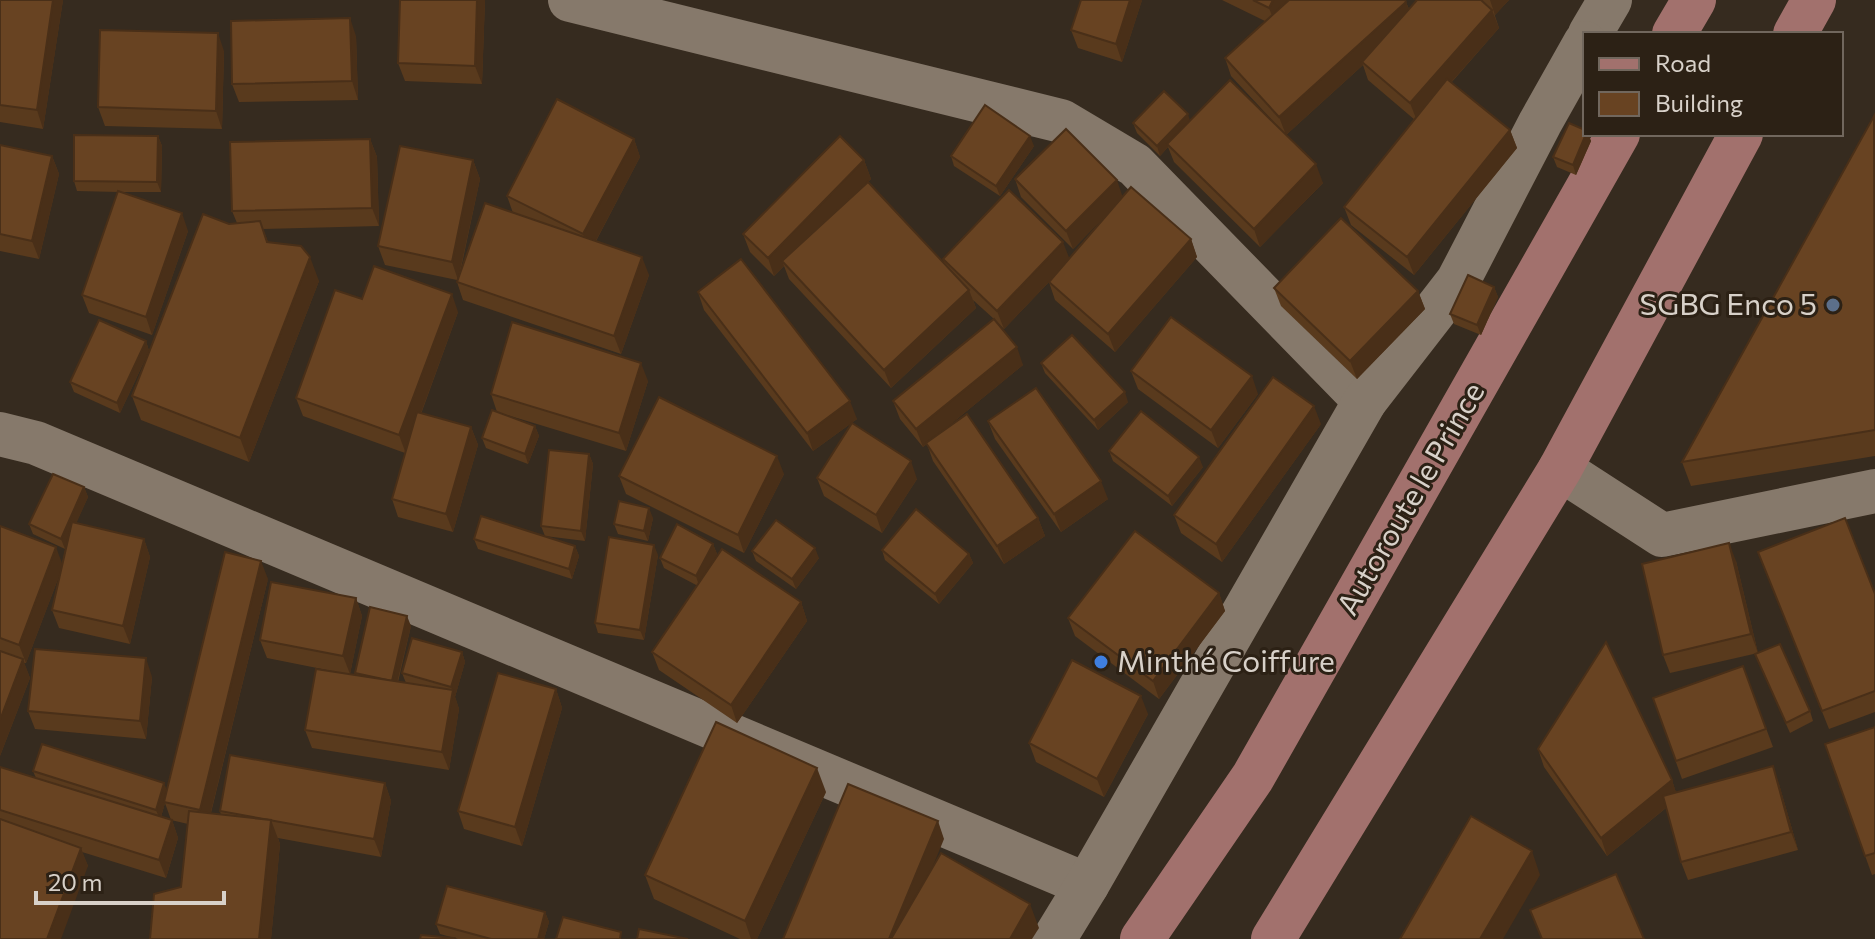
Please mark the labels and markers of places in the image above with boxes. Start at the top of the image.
place label: SGBG Enco 5 [1640,284,1817,321]
marker: SGBG Enco 5 [1824,296,1842,314]
place label: Minthé Coiffure [1117,641,1335,678]
marker: Minthé Coiffure [1092,653,1110,671]

